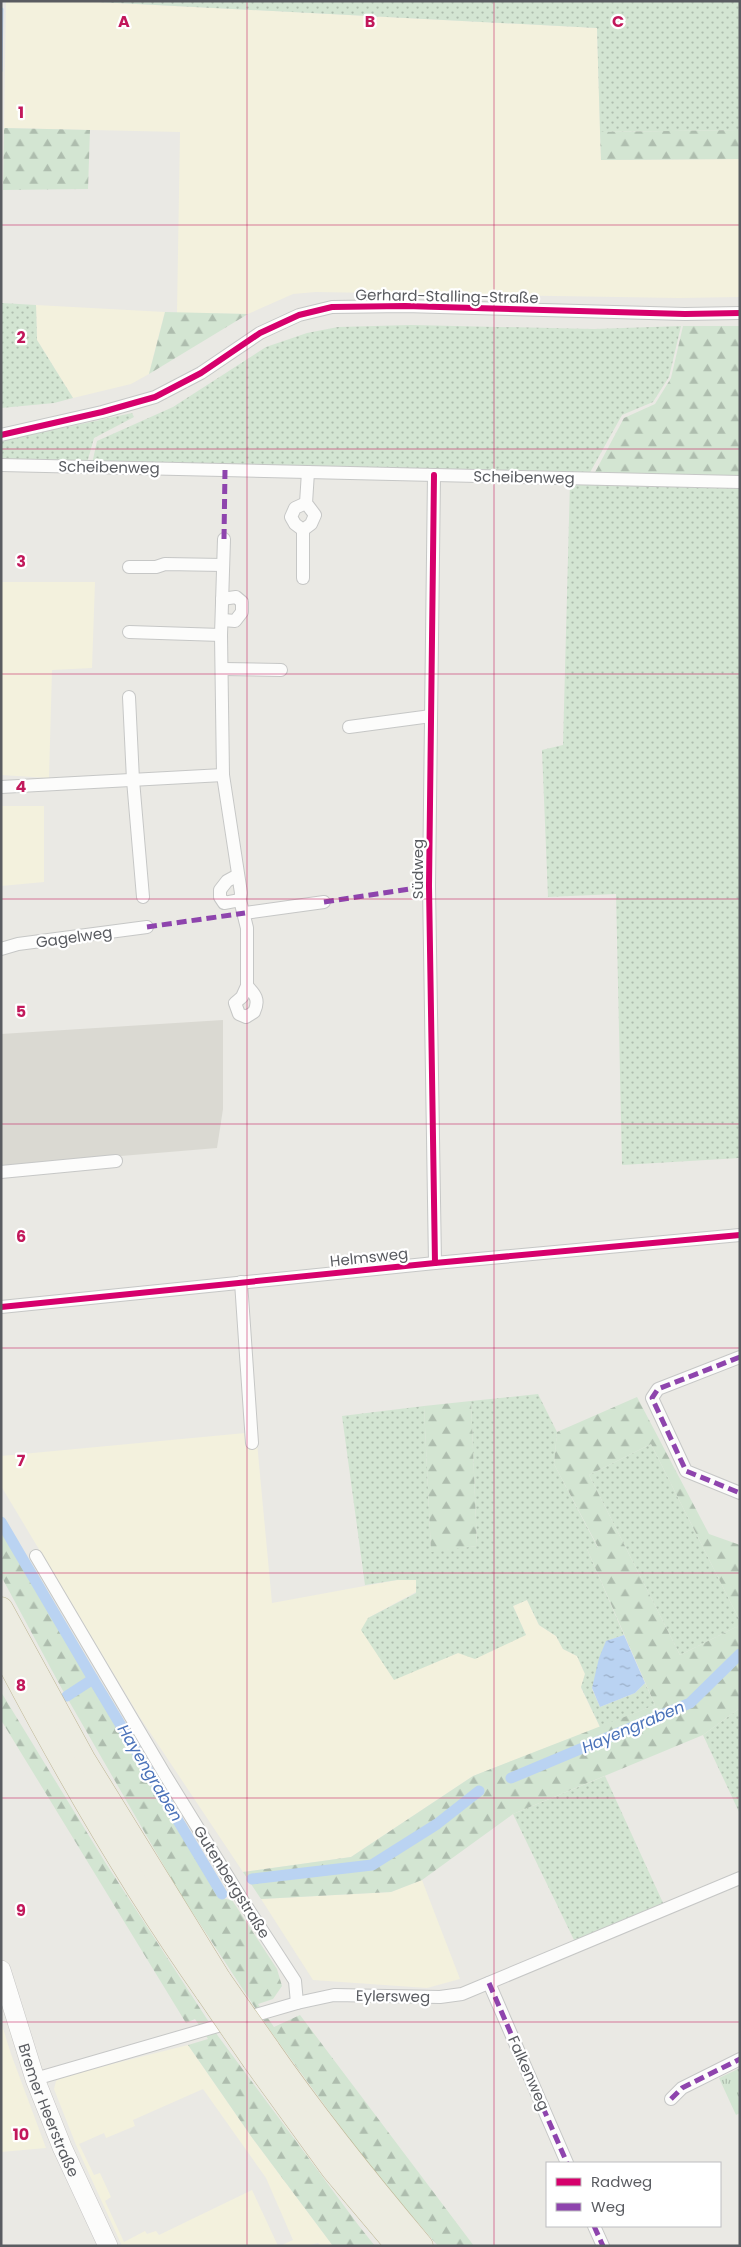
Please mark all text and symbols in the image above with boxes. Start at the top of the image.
text: A [118,10,130,33]
text: B [365,10,375,33]
text: C [612,10,624,33]
text: 1 [18,101,24,124]
street label: Gerhard-Stalling-Straße [355,284,539,308]
text: 2 [16,326,26,349]
street label: Scheibenweg [58,456,160,478]
street label: Scheibenweg [473,466,575,488]
text: 3 [16,550,26,573]
text: 4 [16,775,27,798]
street label: Südweg [407,839,428,899]
street label: Gagelweg [35,921,113,953]
text: 5 [16,1000,26,1023]
text: 6 [16,1225,26,1248]
street label: Helmsweg [329,1242,409,1272]
text: 7 [17,1449,26,1472]
text: 8 [16,1674,26,1697]
water label: Hayengraben [578,1695,688,1759]
water label: Hayengraben [112,1720,188,1826]
street label: Gutenbergstraße [189,1822,275,1942]
text: 9 [16,1899,26,1922]
street label: Eylersweg [356,1985,430,2007]
street label: Falkenweg [503,2032,555,2114]
street label: Bremer Heerstraße [14,2041,85,2180]
text: 10 [13,2123,29,2146]
legend [546,2162,721,2227]
text: Radweg [591,2171,652,2192]
text: Weg [591,2196,625,2217]

